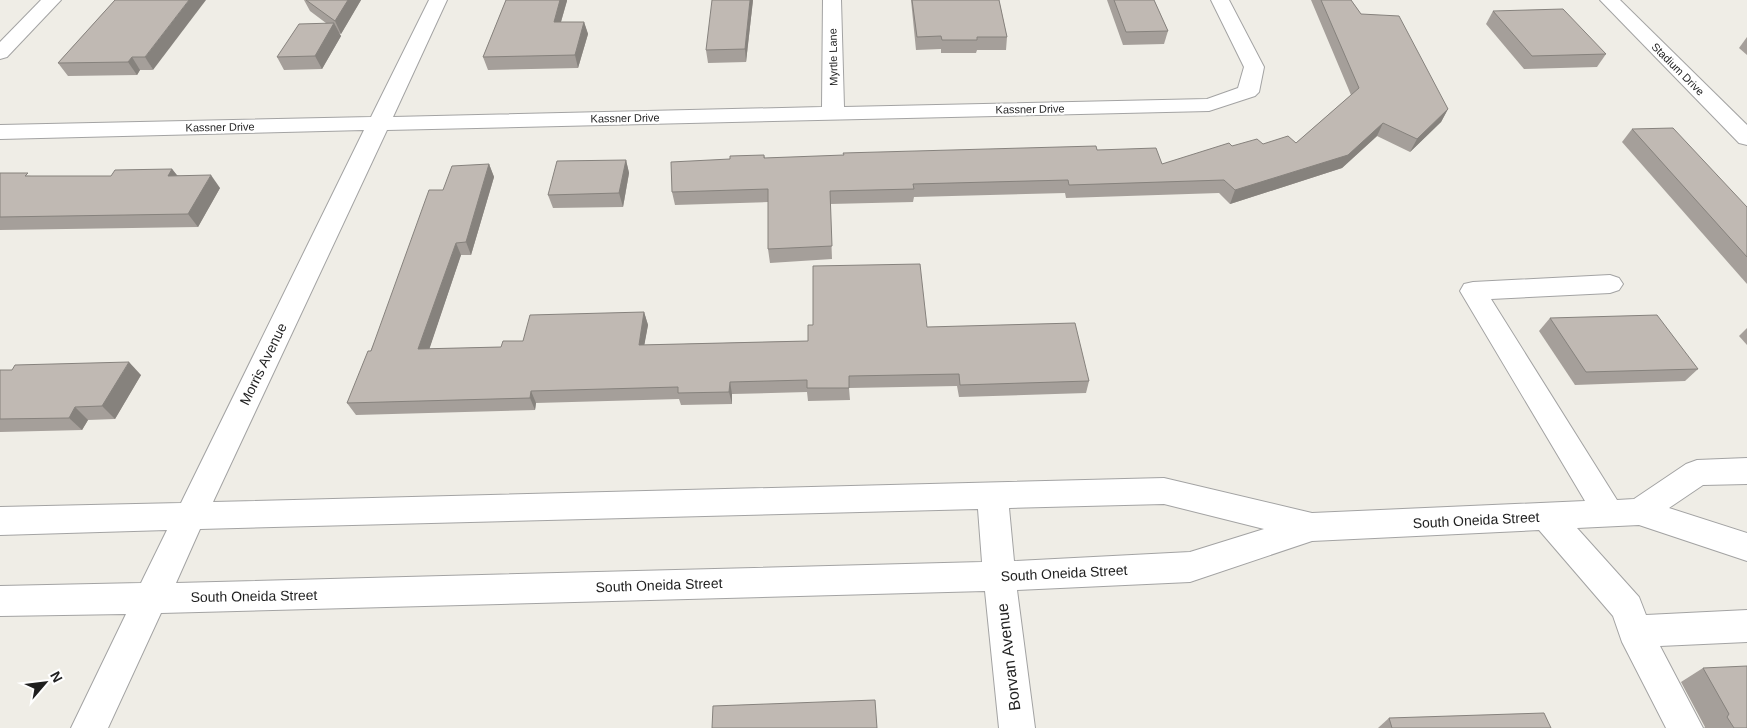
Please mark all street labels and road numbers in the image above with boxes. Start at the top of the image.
street label: Myrtle Lane [826,28,840,86]
street label: Stadium Drive [1649,40,1707,98]
street label: Kassner Drive [995,102,1065,116]
street label: Kassner Drive [590,111,660,125]
street label: Kassner Drive [185,120,255,134]
street label: Morris Avenue [236,320,290,408]
street label: South Oneida Street [1412,509,1540,531]
street label: South Oneida Street [1000,562,1128,584]
street label: South Oneida Street [595,575,723,595]
street label: South Oneida Street [190,587,318,605]
street label: Borvan Avenue [993,602,1024,712]

